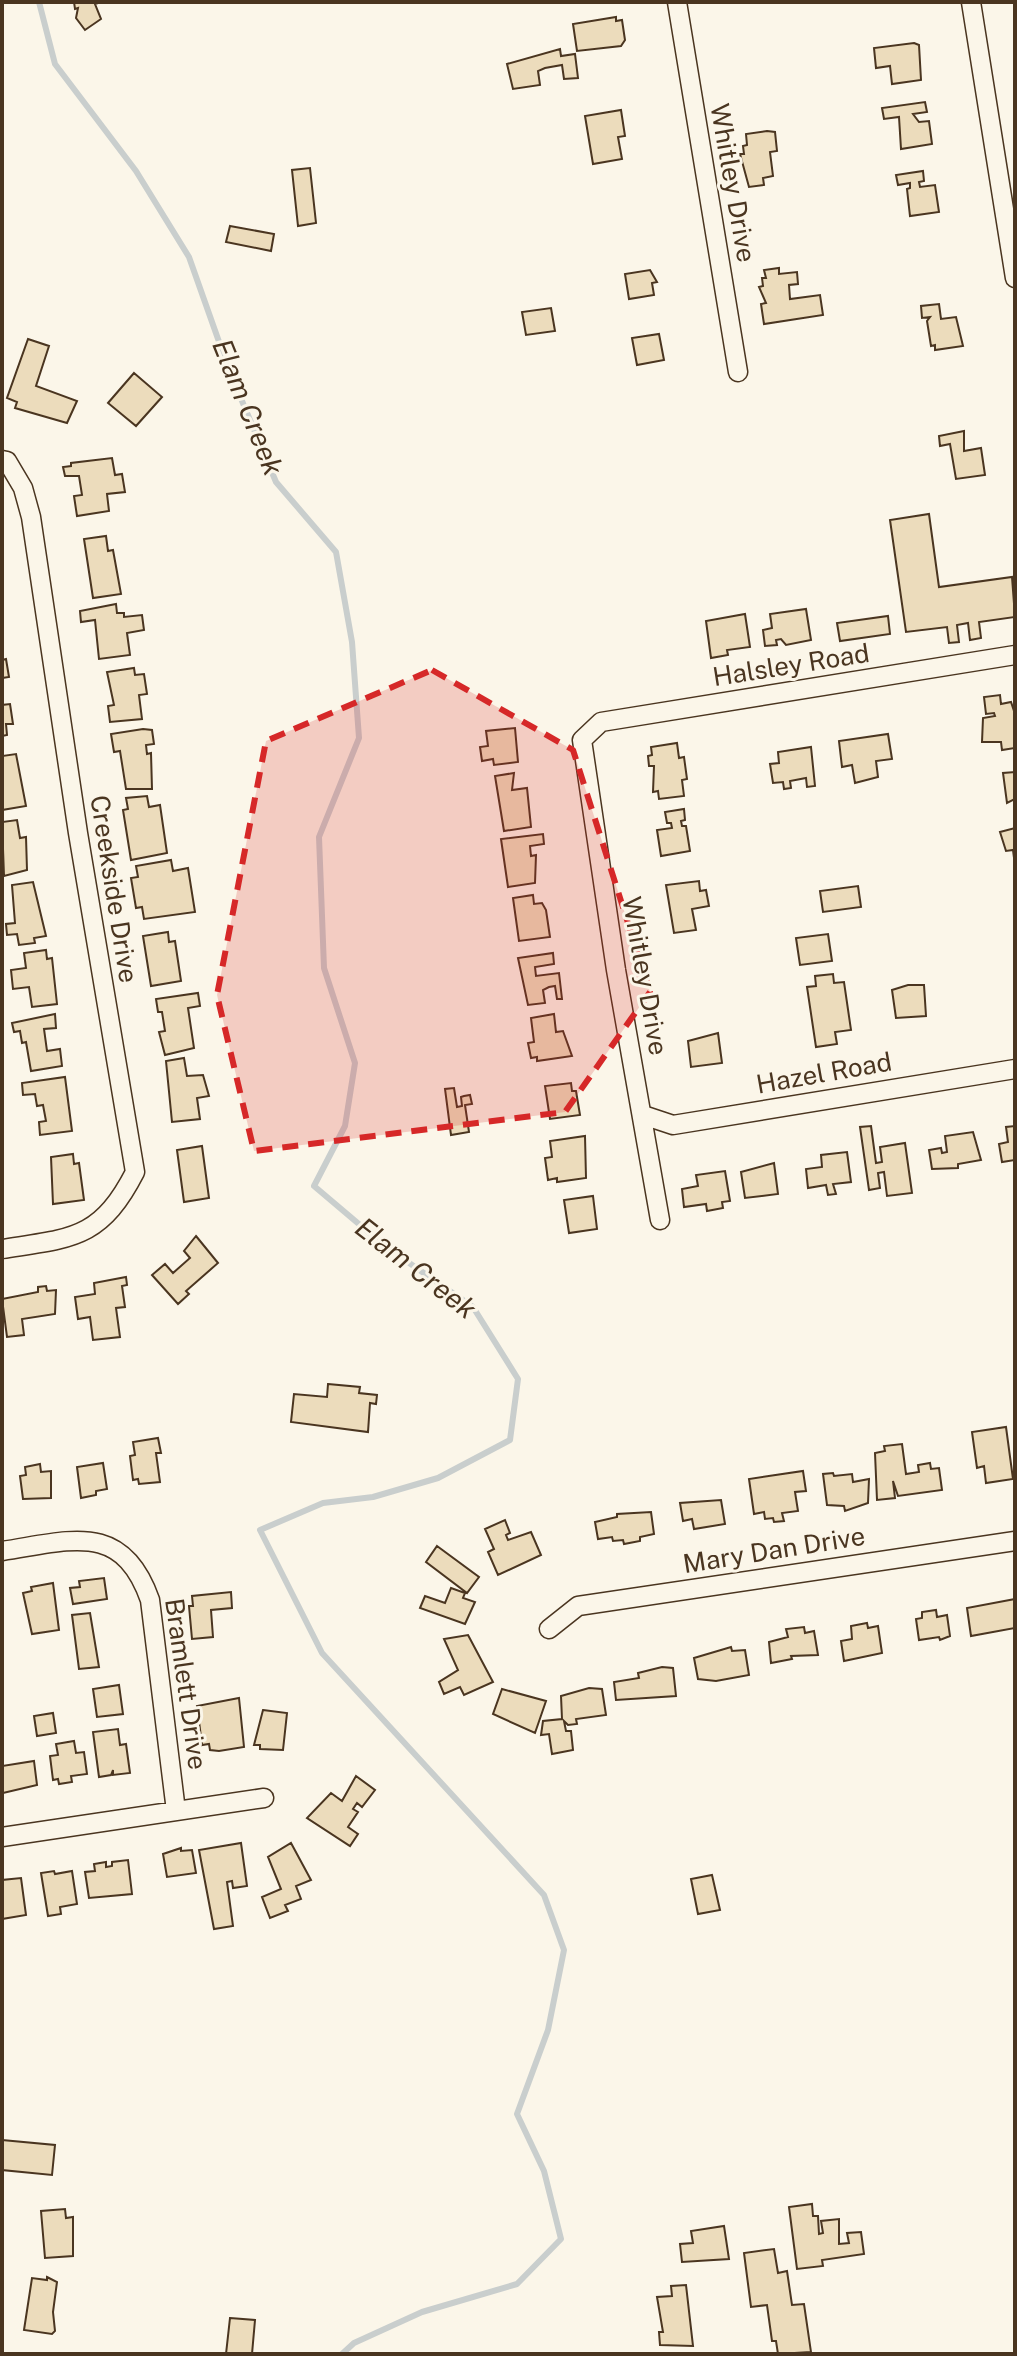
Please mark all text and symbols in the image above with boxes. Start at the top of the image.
street label: Whitley Drive [704,101,763,265]
water label: Elam Creek [206,334,291,480]
street label: Halsley Road [710,637,872,692]
street label: Creekside Drive [84,793,145,985]
street label: Whitley Drive [616,894,675,1058]
street label: Hazel Road [754,1045,894,1100]
water label: Elam Creek [349,1210,483,1325]
street label: Mary Dan Drive [681,1520,867,1579]
street label: Bramlett Drive [159,1596,214,1772]

